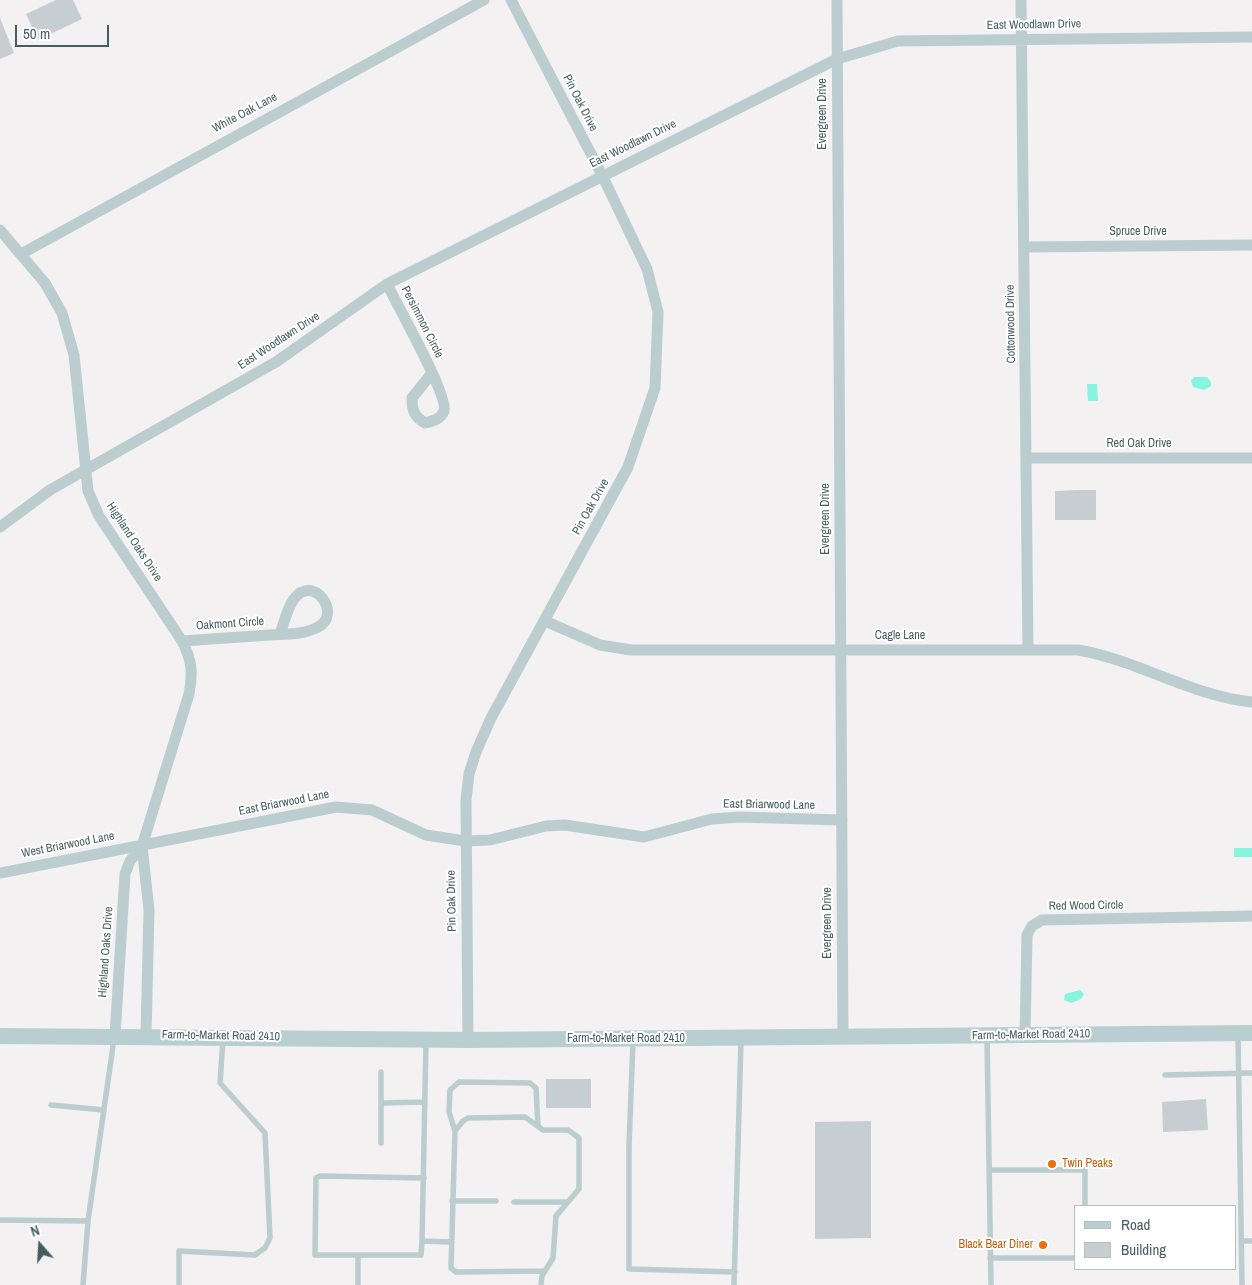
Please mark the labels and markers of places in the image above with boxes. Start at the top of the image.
place label: Twin Peaks [1062,1157,1113,1171]
marker: Twin Peaks [1046,1158,1058,1170]
place label: Black Bear Diner [959,1238,1033,1252]
marker: Black Bear Diner [1037,1239,1049,1251]

